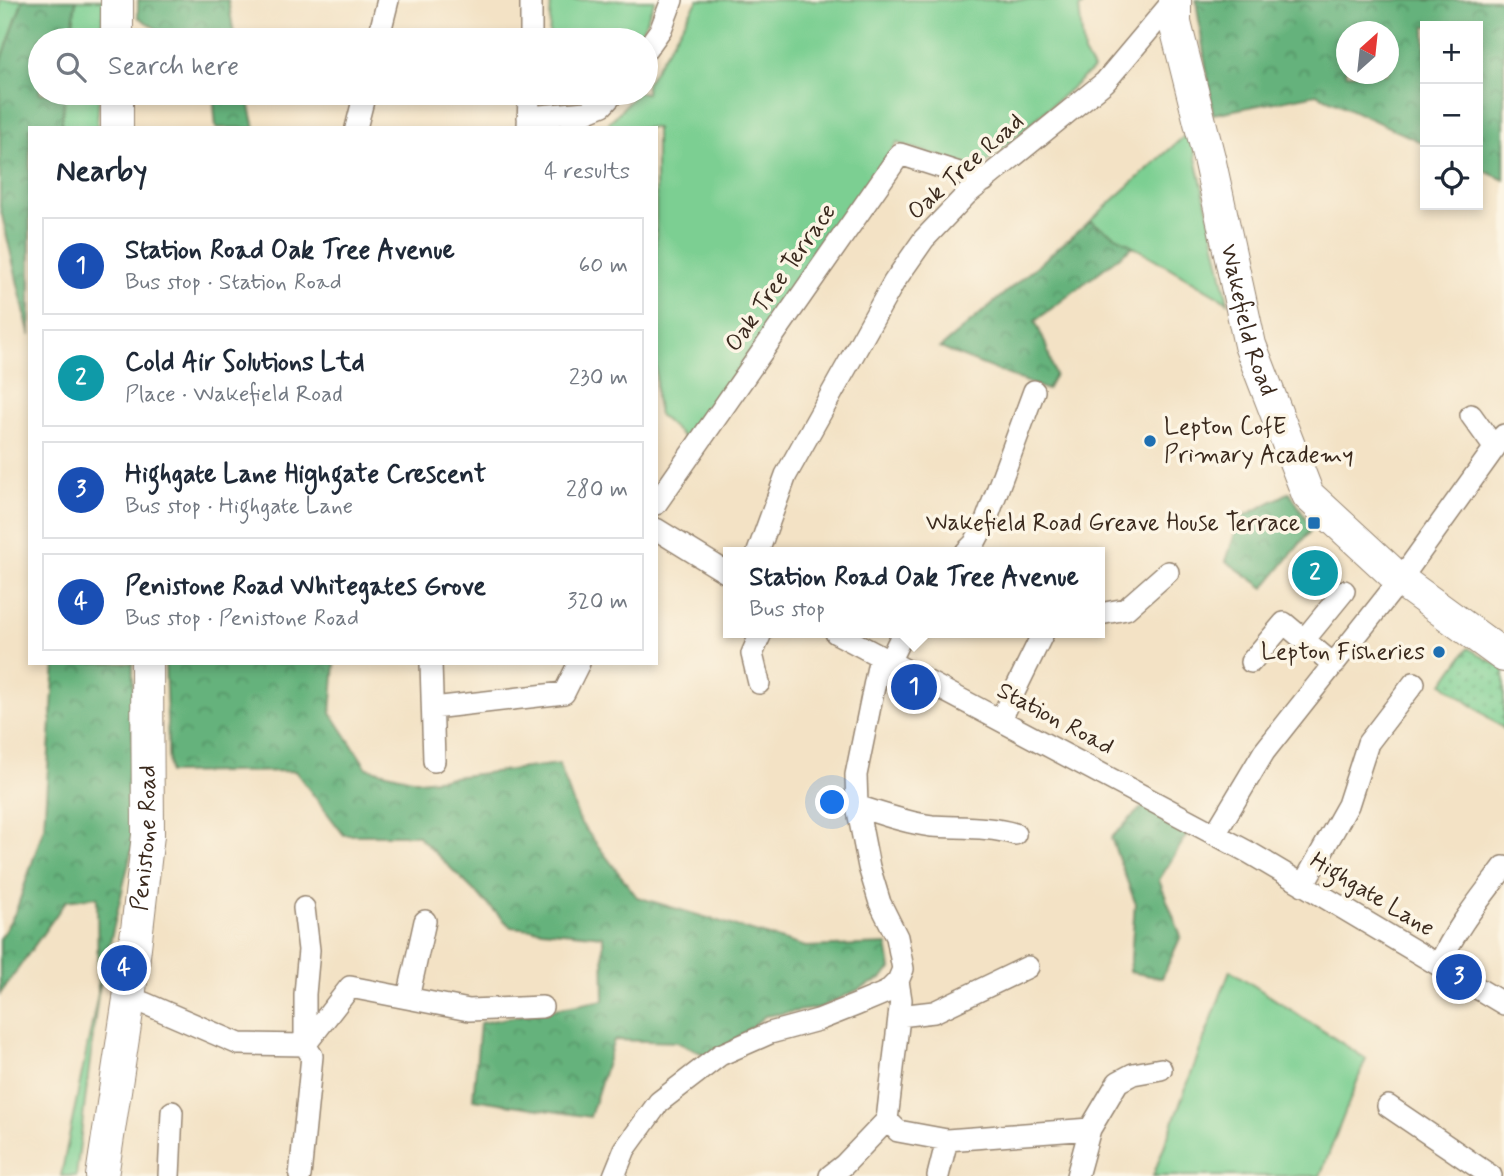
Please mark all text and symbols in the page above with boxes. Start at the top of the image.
north arrow [1336,21,1399,84]
map controls [1420,21,1483,210]
button: + [1420,21,1483,84]
search box [28,28,658,105]
icon: search [52,48,90,86]
text: Search here [108,50,239,84]
button: − [1420,84,1483,147]
street label: Oak Tree Road [901,107,1031,227]
button: locate [1420,147,1483,210]
text: Nearby [56,152,147,191]
text: 4 results [544,157,630,187]
street label: Oak Tree Terrace [718,198,844,358]
text: Station Road Oak Tree Avenue [125,234,455,268]
street label: Wakefield Road [1213,241,1284,400]
text: 1 [76,251,86,281]
text: 60 m [579,251,628,281]
text: Bus stop · Station Road [125,268,342,298]
text: Cold Air Solutions Ltd [125,346,365,380]
text: 2 [75,363,87,393]
text: 230 m [569,363,628,393]
text: Place · Wakefield Road [125,380,343,410]
place label: Lepton CofE Primary Academy [1164,412,1354,471]
marker: Lepton CofE Primary Academy [1142,433,1158,449]
text: Highgate Lane Highgate Crescent [125,458,486,492]
text: 3 [76,475,86,505]
text: 280 m [566,475,628,505]
text: Bus stop · Highgate Lane [125,492,353,522]
place label: Wakefield Road Greave House Terrace [926,508,1300,539]
marker: Wakefield Road Greave House Terrace [1306,515,1322,531]
popup [723,547,1105,638]
pin: 2 [1292,547,1338,599]
text: Station Road Oak Tree Avenue [749,561,1079,595]
text: Penistone Road Whitegates Grove [125,570,486,604]
text: 4 [74,587,88,617]
text: 320 m [567,587,628,617]
text: Bus stop [749,595,825,625]
text: Bus stop · Penistone Road [125,604,359,634]
place label: Lepton Fisheries [1261,637,1425,668]
marker: Lepton Fisheries [1431,644,1447,660]
pin: 1 [891,661,937,713]
street label: Station Road [991,675,1119,763]
street label: Penistone Road [124,765,164,913]
your location [815,785,849,819]
street label: Highgate Lane [1302,846,1440,947]
pin: 4 [101,942,147,994]
pin: 3 [1436,951,1482,1003]

